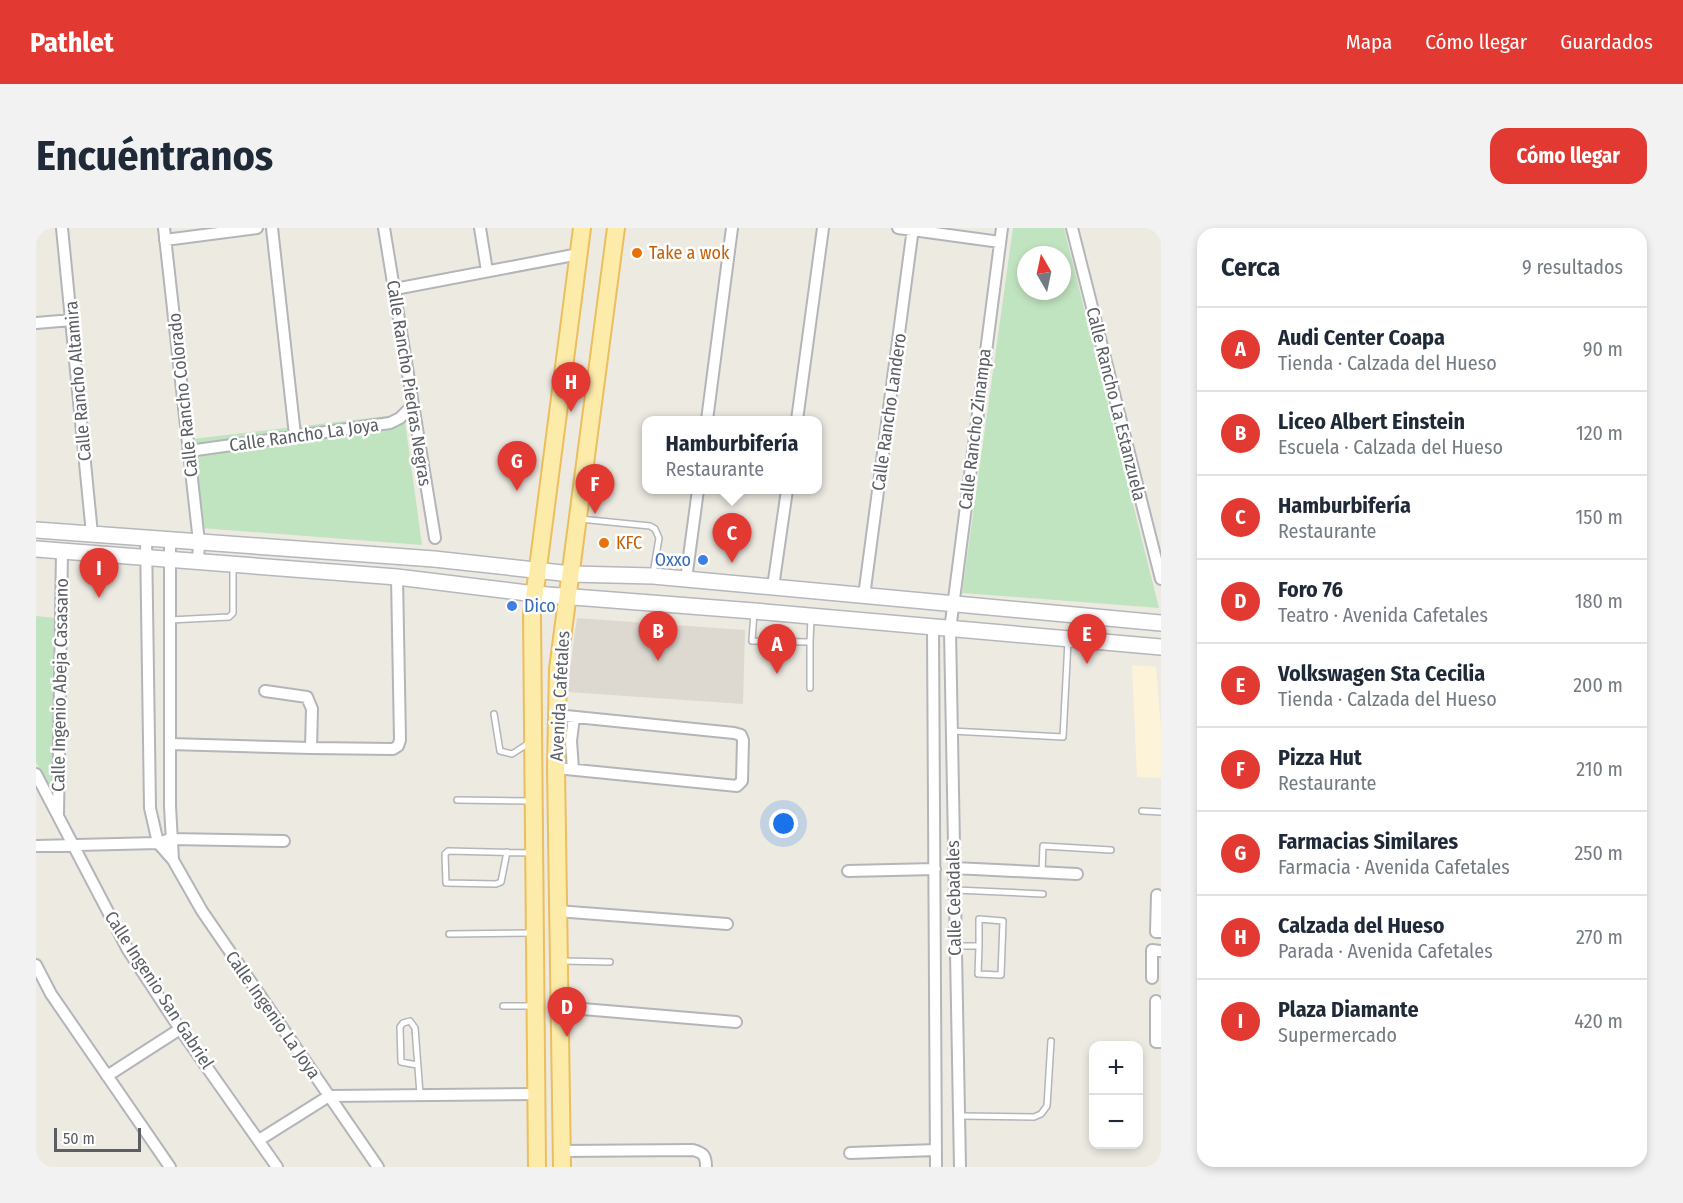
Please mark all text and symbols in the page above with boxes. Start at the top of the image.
text: Pathlet [30,26,114,59]
text: Mapa [1346,29,1392,55]
text: Cómo llegar [1425,29,1527,55]
text: Guardados [1560,29,1653,55]
button: Cómo llegar [1490,128,1647,184]
text: Encuéntranos [36,131,273,181]
place label: Take a wok [649,242,730,264]
marker: Take a wok [630,246,644,260]
north arrow [1017,246,1071,300]
text: Cerca [1221,252,1280,283]
text: 9 resultados [1522,255,1623,279]
street label: Calle Rancho Piedras Negras [382,278,436,488]
street label: Calle Rancho Altamira [60,300,96,462]
street label: Calle Rancho La Estanzuela [1081,305,1151,503]
street label: Calle Rancho Colorado [163,312,203,478]
text: Audi Center Coapa [1278,324,1445,351]
street label: Calle Rancho Landero [867,332,911,492]
text: A [1235,337,1246,361]
text: 90 m [1583,337,1623,361]
street label: Calle Rancho Zinampa [954,347,996,511]
text: Tienda · Calzada del Hueso [1278,351,1497,375]
pin: H [552,362,590,412]
text: Liceo Albert Einstein [1278,408,1465,435]
street label: Calle Rancho La Joya [228,414,380,456]
popup [642,416,822,494]
text: B [1235,421,1246,445]
text: 120 m [1576,421,1623,445]
text: Hamburbifería [666,430,798,457]
text: Escuela · Calzada del Hueso [1278,435,1503,459]
pin: G [498,442,536,491]
text: Restaurante [666,457,764,481]
pin: F [576,464,614,514]
text: Hamburbifería [1278,492,1411,519]
text: C [1235,505,1246,529]
text: 150 m [1576,505,1623,529]
pin: C [712,514,752,563]
text: Restaurante [1278,519,1377,543]
place label: KFC [616,532,642,554]
marker: KFC [597,536,611,550]
pin: I [80,548,118,598]
place label: Oxxo [655,549,691,571]
marker: Oxxo [696,553,710,567]
text: Foro 76 [1278,576,1343,603]
street label: Calle Ingenio Abeja Casasano [47,578,73,792]
text: D [1235,589,1246,613]
text: 180 m [1575,589,1623,613]
place label: Dico [524,595,556,617]
marker: Dico [505,599,519,613]
text: Teatro · Avenida Cafetales [1278,603,1488,627]
pin: B [638,612,678,661]
pin: E [1068,614,1106,664]
pin: A [758,624,796,674]
street label: Avenida Cafetales [546,630,574,762]
text: Volkswagen Sta Cecilia [1278,660,1485,687]
text: E [1236,673,1245,697]
text: 200 m [1573,673,1623,697]
text: Tienda · Calzada del Hueso [1278,687,1497,711]
text: Pizza Hut [1278,744,1362,771]
text: F [1236,757,1245,781]
text: 210 m [1576,757,1623,781]
text: Restaurante [1278,771,1377,795]
your location [769,809,798,838]
text: Farmacias Similares [1278,828,1458,855]
street label: Calle Cebadales [942,840,966,956]
text: G [1235,841,1246,865]
text: 250 m [1575,841,1623,865]
text: Farmacia · Avenida Cafetales [1278,855,1510,879]
street label: Calle Ingenio San Gabriel [100,907,218,1073]
text: Calzada del Hueso [1278,912,1445,939]
text: H [1234,925,1247,949]
text: 270 m [1576,925,1623,949]
text: Parada · Avenida Cafetales [1278,939,1493,963]
street label: Calle Ingenio La Joya [221,947,325,1083]
pin: D [548,988,586,1037]
text: Plaza Diamante [1278,996,1419,1023]
text: I [1238,1009,1243,1033]
text: 420 m [1574,1009,1623,1033]
text: Supermercado [1278,1023,1397,1047]
map controls [1089,1041,1143,1149]
button: + [1089,1041,1143,1095]
button: − [1089,1095,1143,1149]
scale bar [54,1125,141,1152]
text: 50 m [63,1129,95,1148]

